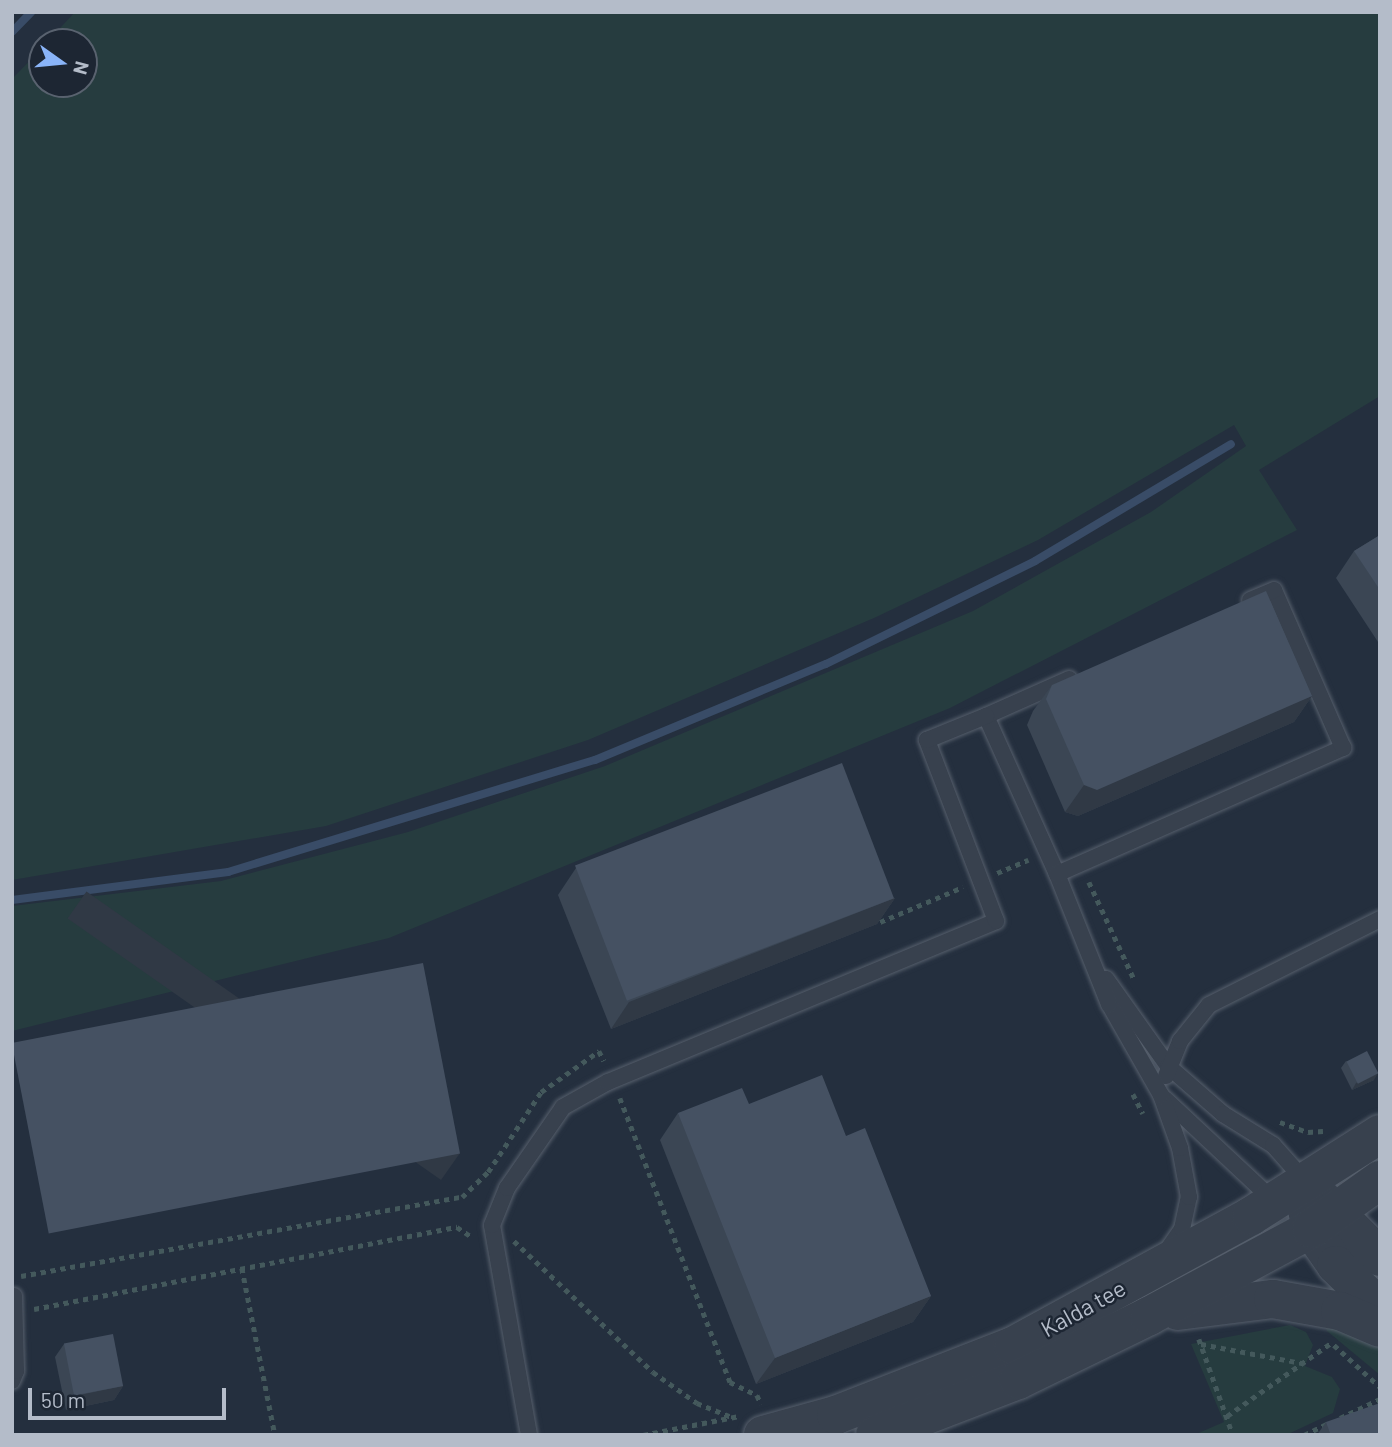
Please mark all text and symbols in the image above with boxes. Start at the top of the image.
north arrow [28,28,98,98]
text: N [69,59,95,77]
street label: Kalda tee [1036,1273,1130,1343]
scale bar [32,1374,229,1418]
text: 50 m [41,1387,85,1412]

